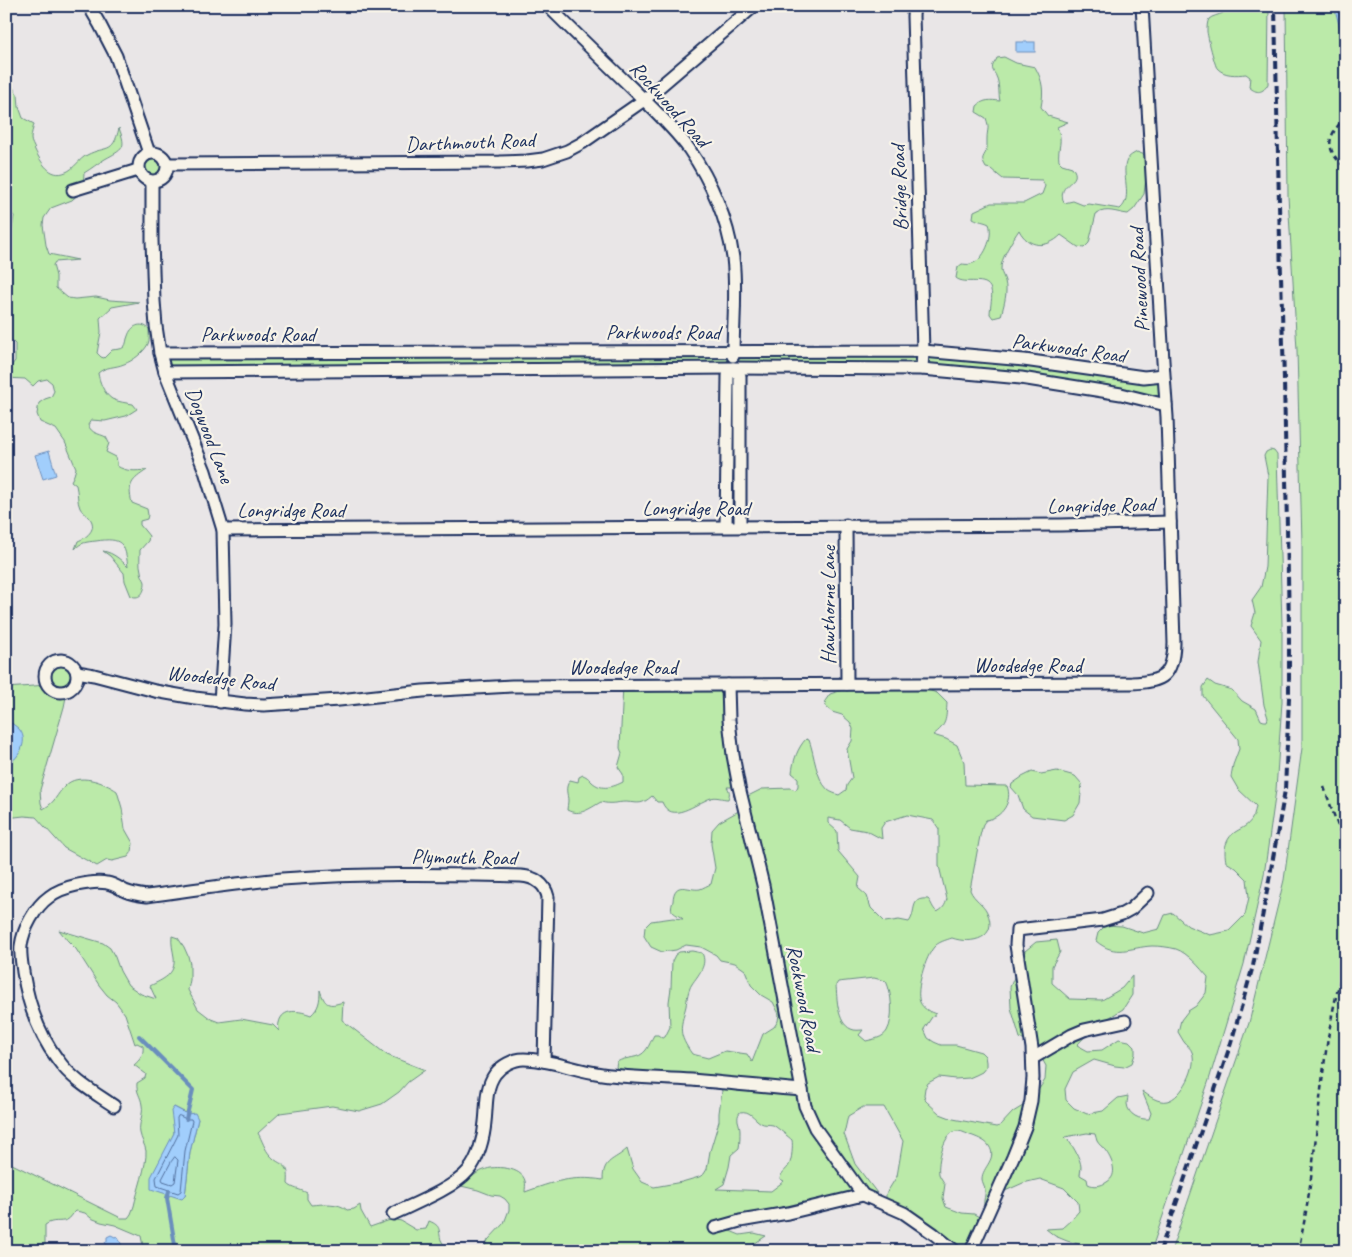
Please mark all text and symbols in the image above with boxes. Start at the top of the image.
street label: Rockwood Road [624,55,718,156]
street label: Darthmouth Road [405,127,539,157]
street label: Bridge Road [884,141,913,231]
street label: Pinewood Road [1123,223,1155,333]
street label: Parkwoods Road [606,319,723,345]
street label: Parkwoods Road [201,321,318,347]
street label: Parkwoods Road [1010,327,1130,369]
street label: Dogwood Lane [180,383,241,488]
street label: Longridge Road [1047,491,1158,519]
street label: Longridge Road [642,495,753,521]
street label: Longridge Road [237,497,348,523]
street label: Hawthorne Lane [815,544,841,664]
street label: Woodedge Road [974,652,1086,678]
street label: Woodedge Road [569,654,681,680]
street label: Woodedge Road [166,659,280,697]
street label: Plymouth Road [411,843,520,871]
street label: Rockwood Road [781,943,828,1057]

